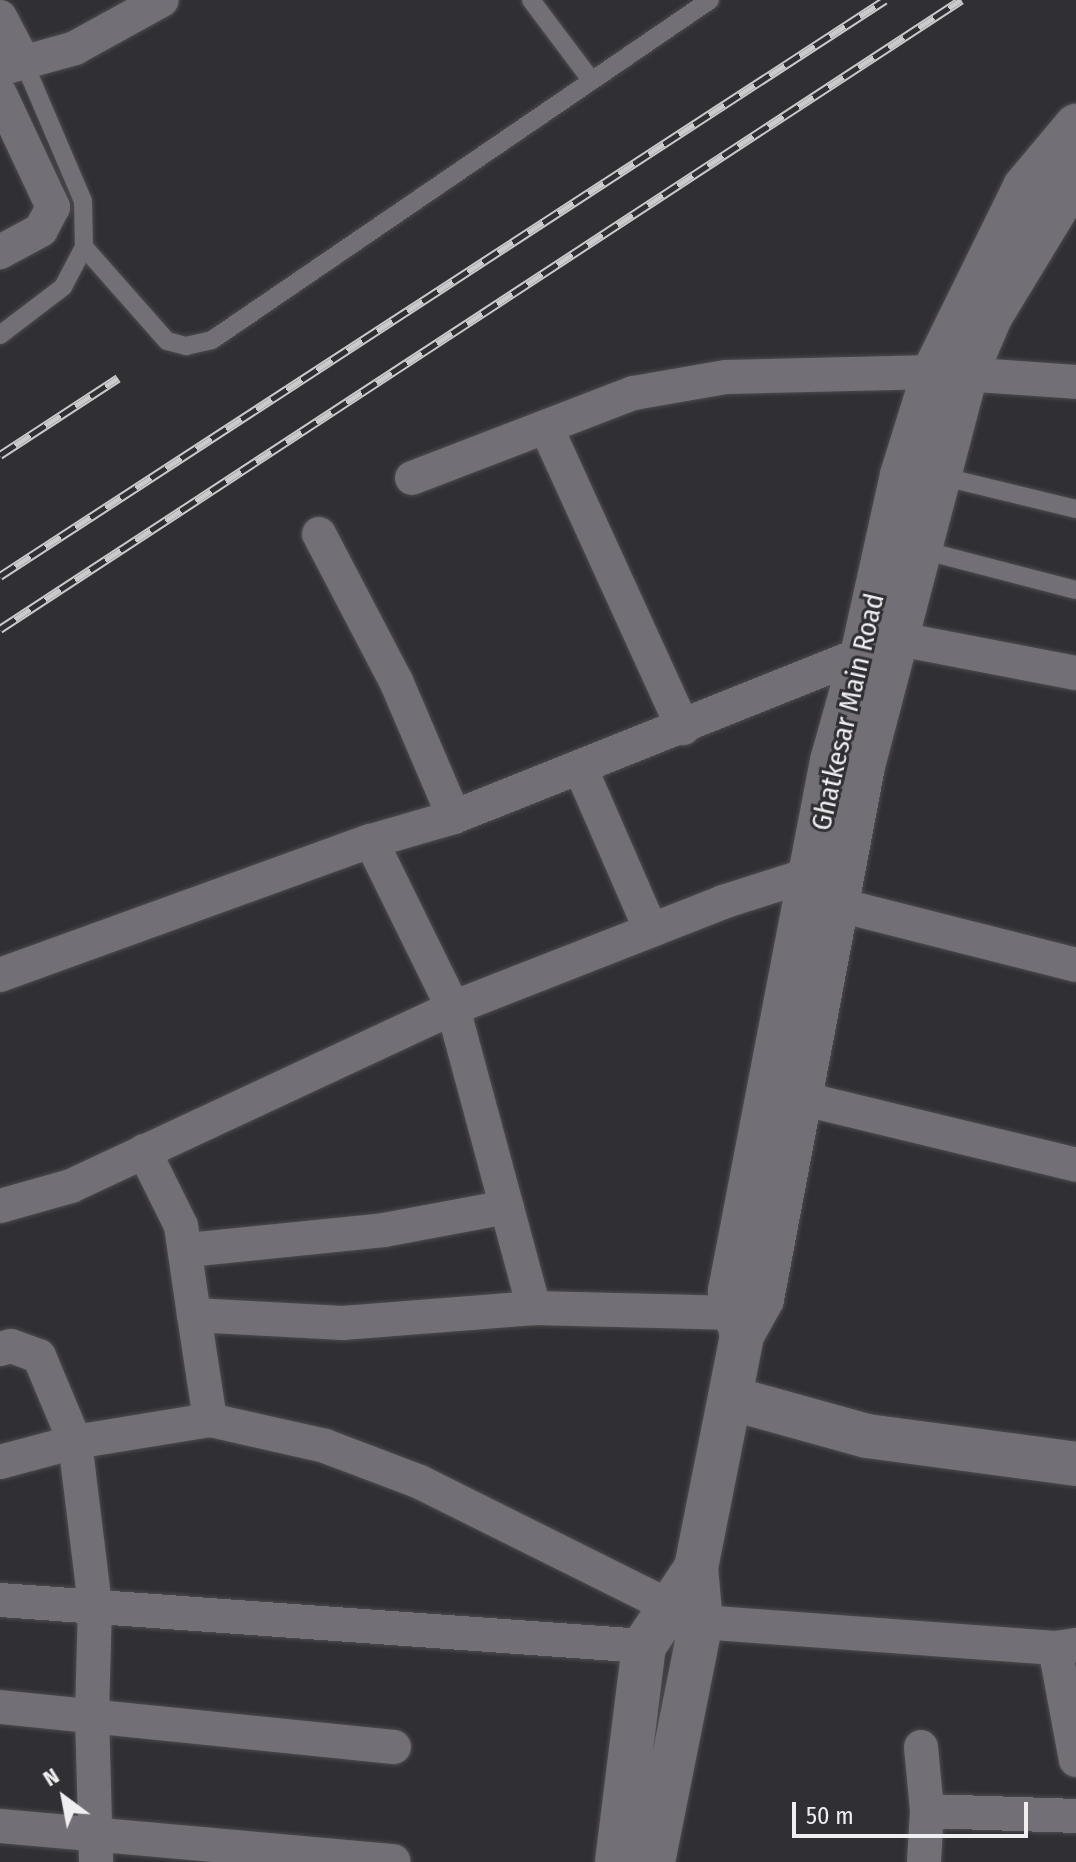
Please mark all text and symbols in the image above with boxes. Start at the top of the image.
street label: Ghatkesar Main Road [804,590,892,834]
north arrow [24,1758,104,1838]
text: N [38,1762,64,1792]
scale bar [796,1786,1032,1836]
text: 50 m [806,1802,854,1830]

